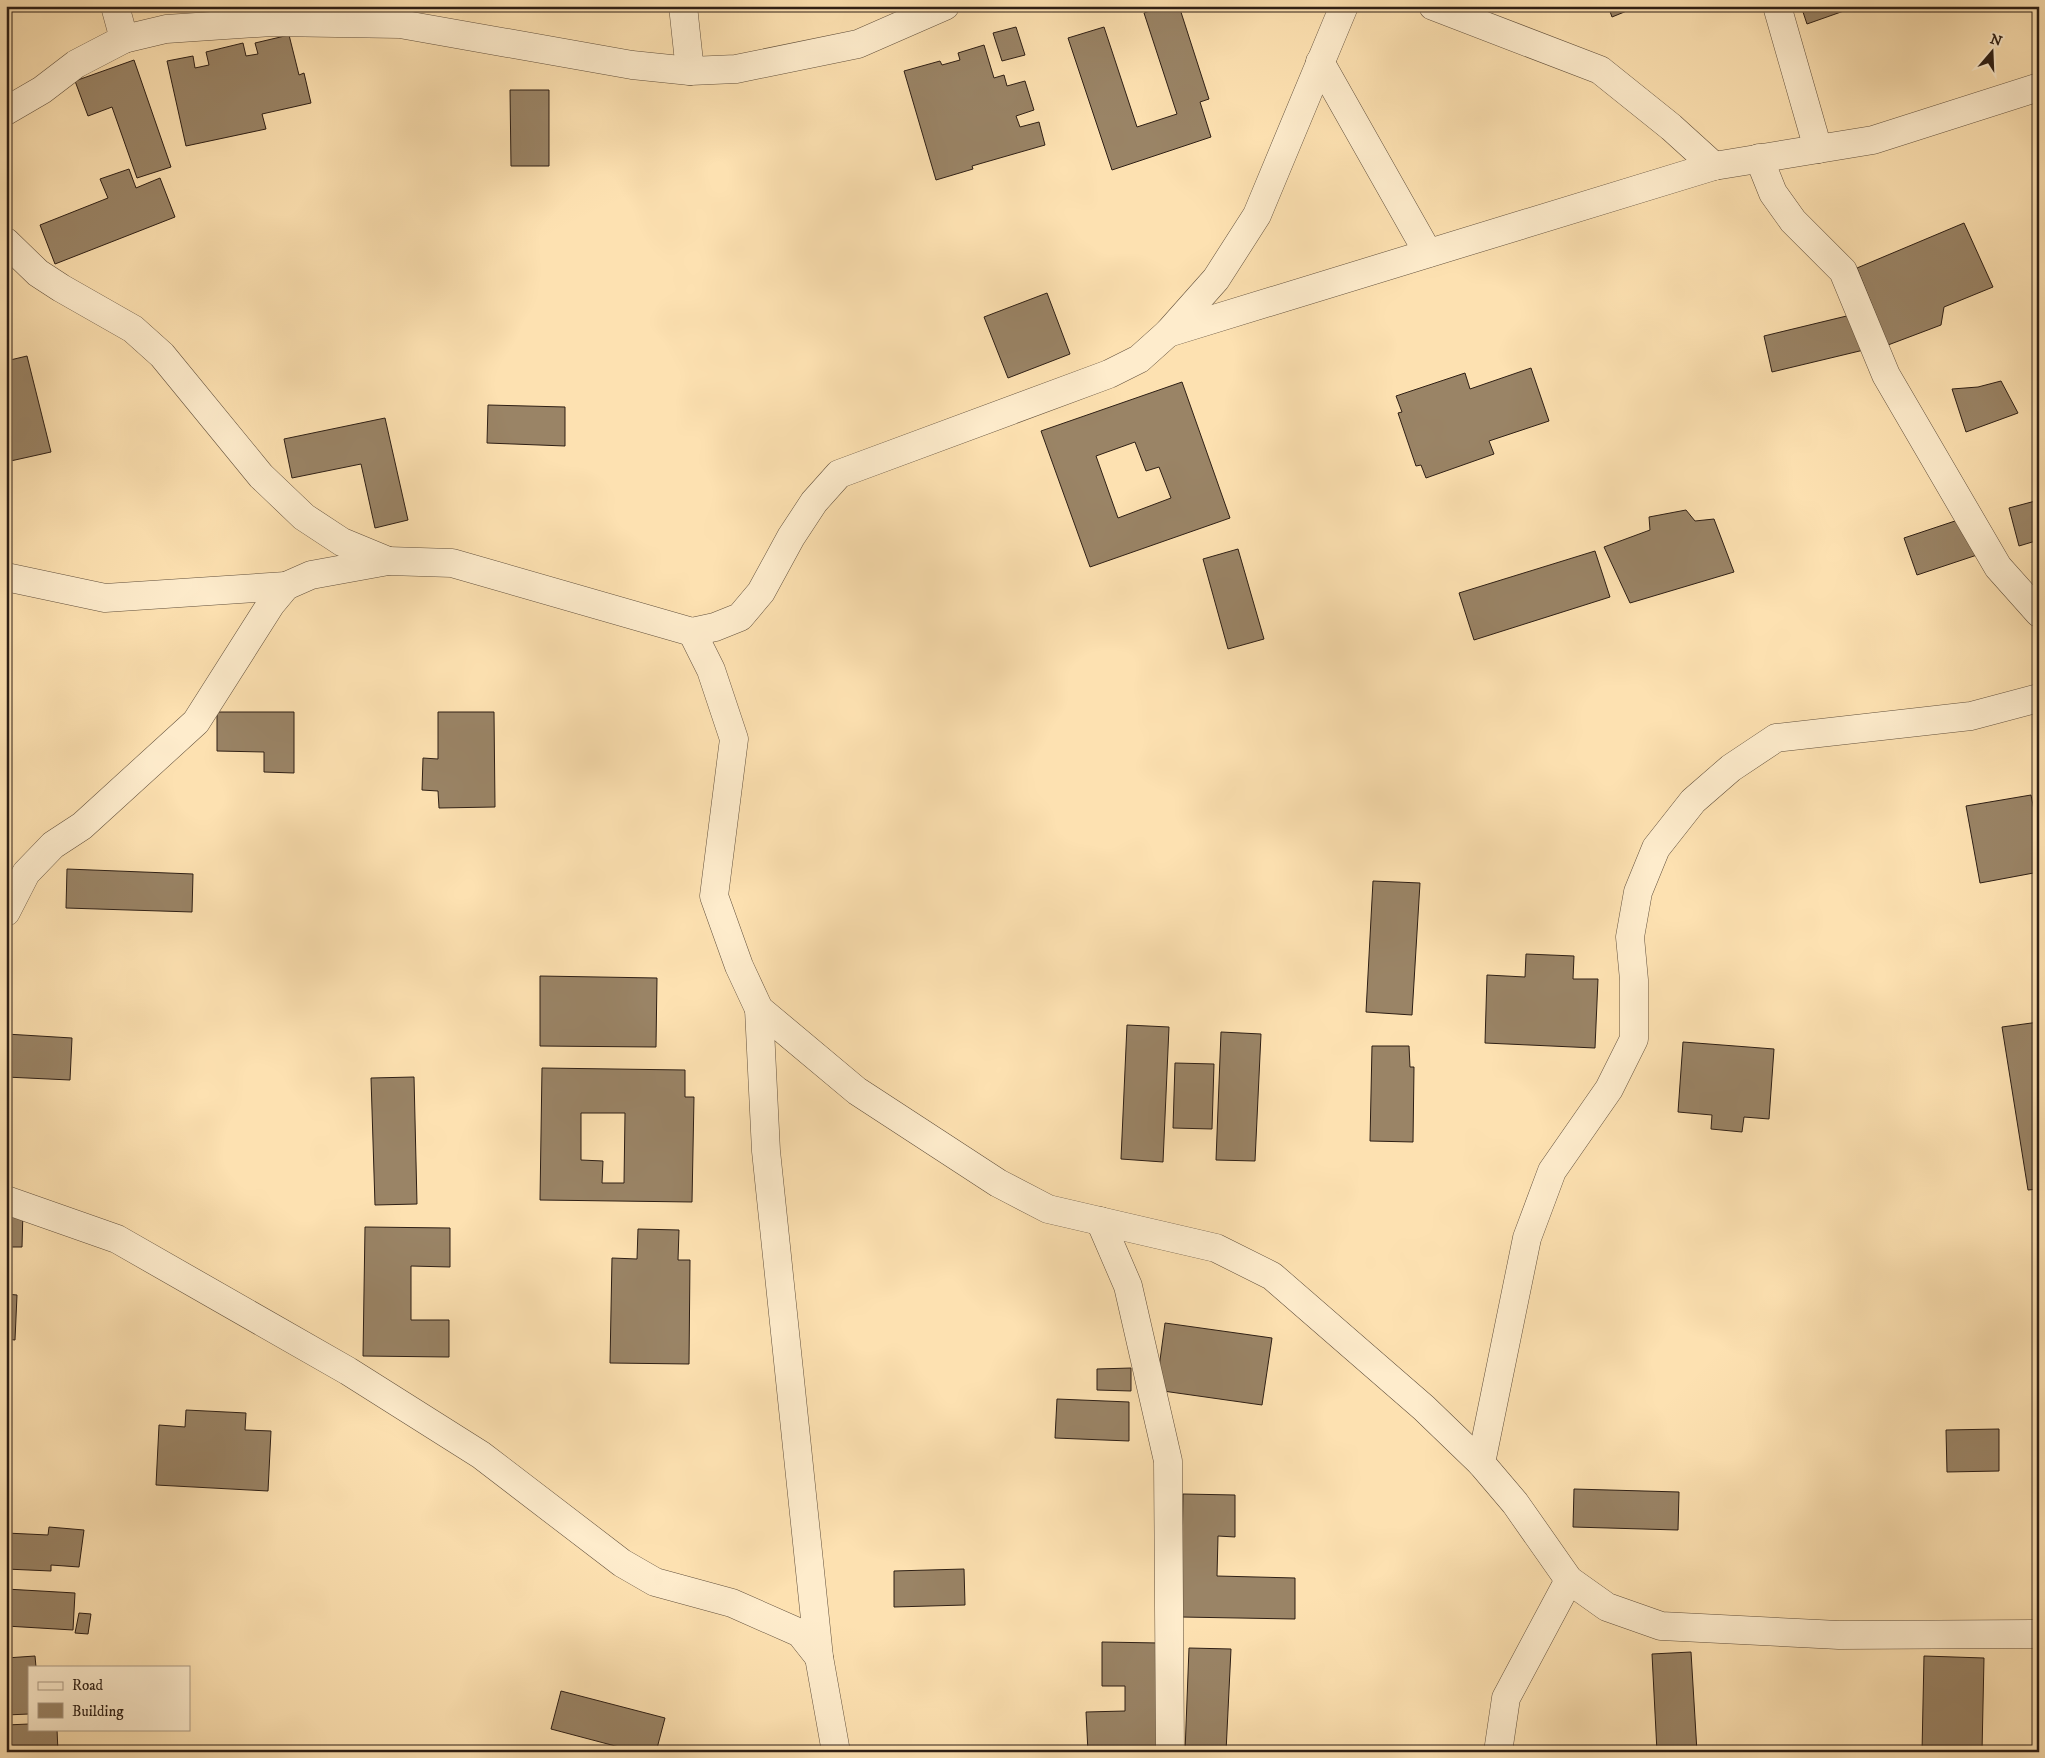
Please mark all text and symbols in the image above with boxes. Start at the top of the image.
north arrow [1968,28,2018,78]
text: N [1988,30,2005,51]
legend [28,1666,190,1730]
text: Road [72,1676,104,1695]
text: Building [72,1702,124,1721]

